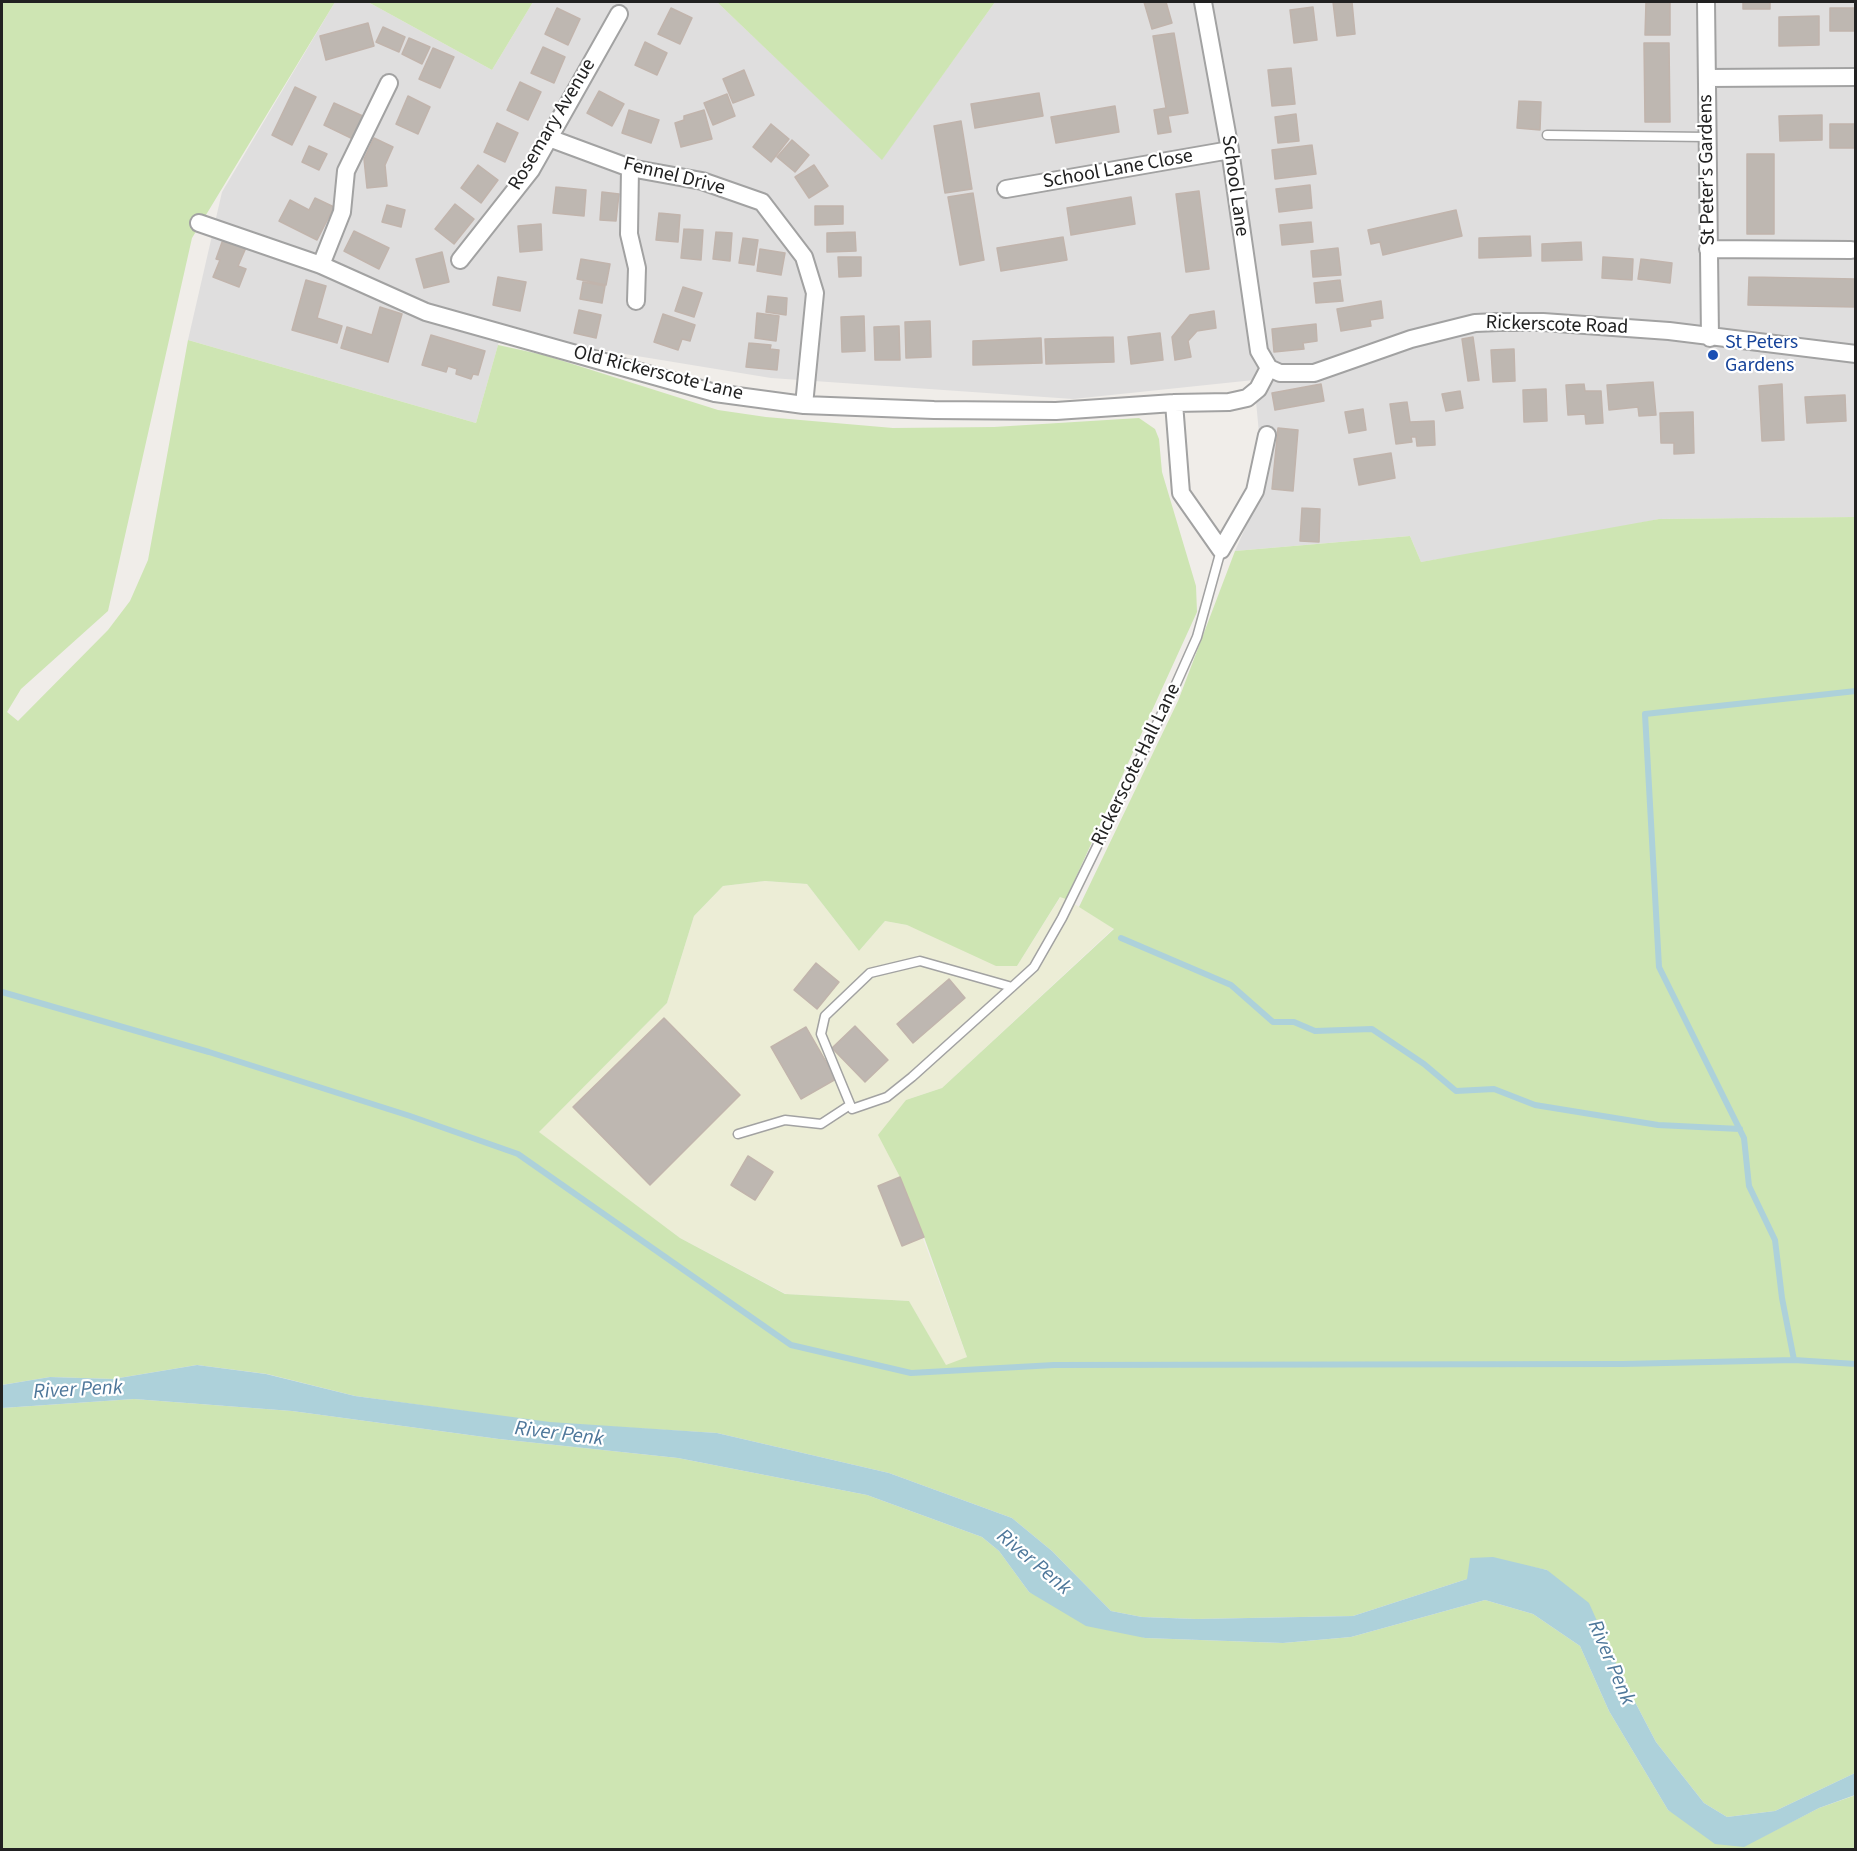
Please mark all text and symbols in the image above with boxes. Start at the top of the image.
street label: Rosemary Avenue [504,55,602,195]
street label: St Peter's Gardens [1695,94,1721,246]
street label: School Lane [1215,134,1253,238]
street label: School Lane Close [1041,145,1195,195]
street label: Fennel Drive [621,153,727,201]
street label: Rickerscote Road [1485,312,1629,340]
place label: St Peters Gardens [1725,332,1798,379]
street label: Old Rickerscote Lane [571,341,745,407]
marker: St Peters Gardens [1706,348,1720,362]
street label: Rickerscote Hall Lane [1087,680,1187,850]
water label: River Penk [33,1376,123,1406]
water label: River Penk [513,1417,605,1453]
water label: River Penk [991,1525,1075,1601]
water label: River Penk [1581,1617,1639,1709]

